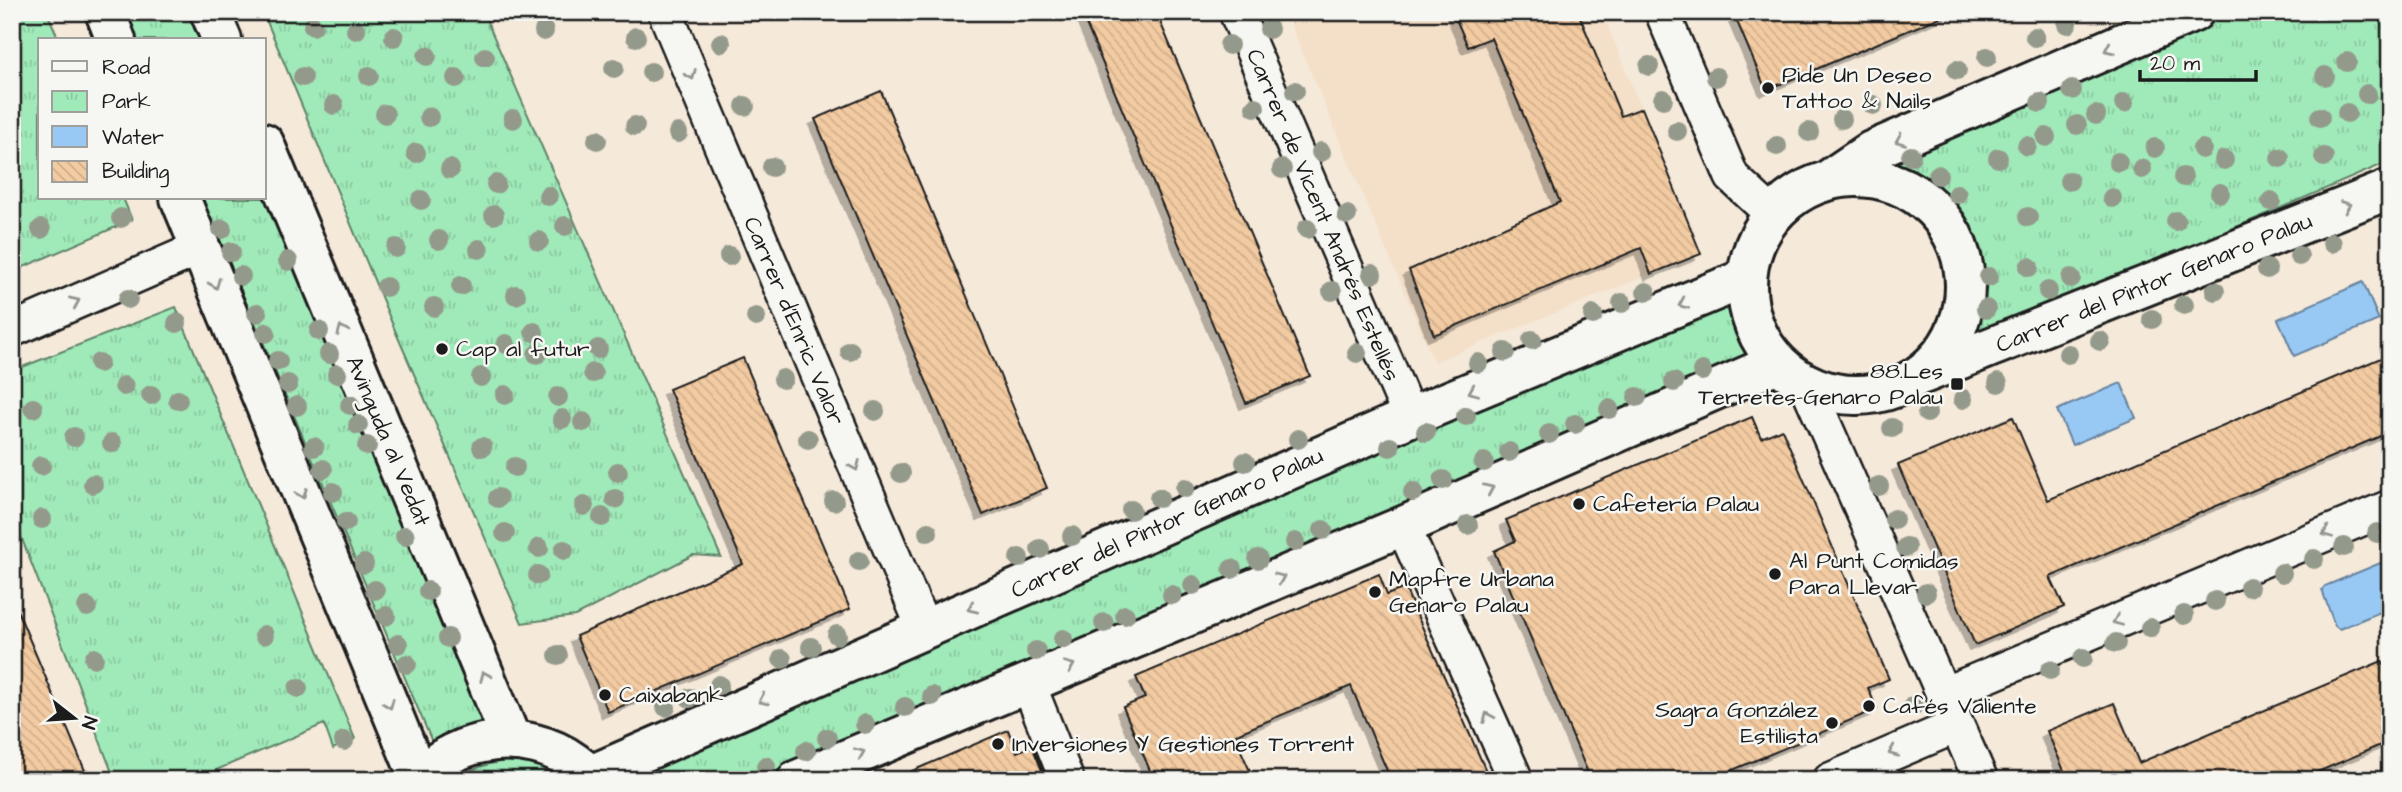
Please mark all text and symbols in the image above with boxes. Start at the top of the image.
legend [38,38,266,200]
scale bar [2140,38,2255,82]
one-way arrow [2103,41,2115,55]
street label: Carrer de Vicent Andrés Estellés [1238,44,1408,386]
text: 20 m [2150,49,2201,78]
text: Road [102,53,150,82]
place label: Pide Un Deseo Tattoo & Nails [1782,59,1932,117]
one-way arrow [683,68,697,80]
marker: Pide Un Deseo Tattoo & Nails [1760,80,1776,96]
text: Park [102,87,151,116]
text: Water [102,123,164,152]
one-way arrow [1894,131,1906,145]
text: Building [102,157,170,188]
one-way arrow [2339,201,2351,215]
street label: Carrer del Pintor Genaro Palau [1991,205,2317,361]
street label: Carrer d'Enric Valor [736,212,853,430]
one-way arrow [207,276,221,289]
one-way arrow [1677,295,1689,309]
one-way arrow [68,297,80,311]
one-way arrow [336,325,350,337]
place label: Cap al futur [456,333,590,365]
marker: Cap al futur [434,341,450,357]
street label: Avinguda al Vedat [337,351,439,532]
place label: 88.Les Terretes-Genaro Palau [1698,355,1943,413]
marker: 88.Les Terretes-Genaro Palau [1949,376,1965,392]
one-way arrow [1467,383,1480,397]
street label: Carrer del Pintor Genaro Palau [1006,440,1328,606]
one-way arrow [847,459,861,471]
one-way arrow [1482,483,1495,497]
one-way arrow [294,486,308,499]
place label: Cafetería Palau [1593,488,1759,520]
marker: Cafetería Palau [1571,496,1587,512]
one-way arrow [2322,525,2334,539]
place label: Al Punt Comidas Para Llevar [1789,545,1959,603]
place label: Mapfre Urbana Genaro Palau [1389,563,1554,621]
marker: Al Punt Comidas Para Llevar [1767,566,1783,582]
one-way arrow [1273,572,1285,586]
marker: Mapfre Urbana Genaro Palau [1367,584,1383,600]
one-way arrow [966,600,979,614]
one-way arrow [2112,613,2124,627]
one-way arrow [1064,660,1076,674]
one-way arrow [479,670,493,683]
place label: Caixabank [619,679,723,711]
north arrow [38,684,108,754]
marker: Caixabank [597,687,613,703]
place label: Cafés Valiente [1883,690,2037,722]
one-way arrow [758,692,771,706]
place label: Sagra González Estilista [1655,694,1819,752]
one-way arrow [381,697,395,709]
marker: Cafés Valiente [1861,698,1877,714]
one-way arrow [1482,712,1496,725]
text: N [74,713,103,732]
marker: Sagra González Estilista [1824,715,1840,731]
place label: Inversiones Y Gestiones Torrent [1012,728,1355,760]
marker: Inversiones Y Gestiones Torrent [990,736,1006,752]
one-way arrow [1888,744,1900,758]
one-way arrow [854,748,866,762]

